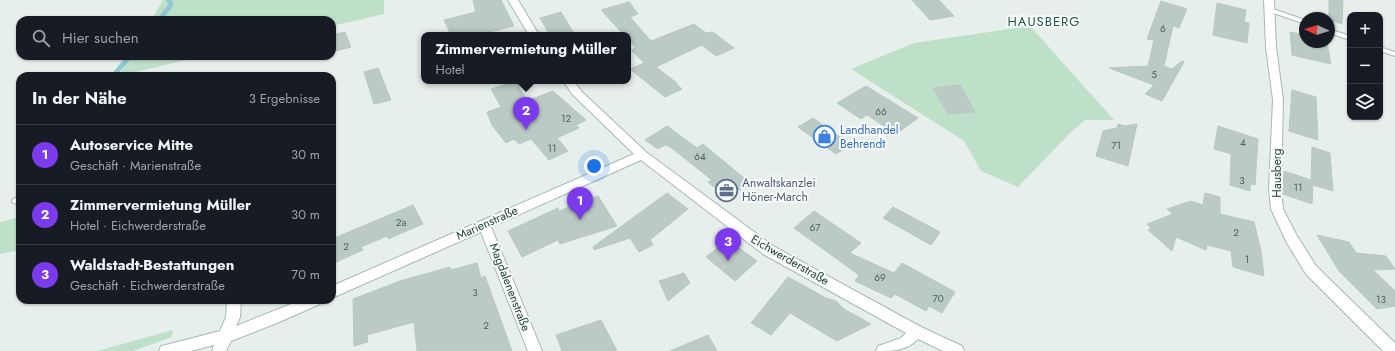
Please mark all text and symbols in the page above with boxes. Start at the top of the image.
district label: HAUSBERG [1008,12,1080,31]
north arrow [1299,12,1335,48]
map controls [1347,12,1383,120]
button: + [1347,12,1383,48]
search box [16,16,336,60]
house number: 6 [1160,21,1166,36]
icon: search [30,27,52,49]
text: Hier suchen [62,27,139,49]
popup [421,32,631,84]
text: Zimmervermietung Müller [435,38,617,60]
button: − [1347,48,1383,84]
text: Hotel [435,60,465,79]
house number: 5 [1151,67,1157,82]
button: layers [1347,84,1383,120]
text: In der Nähe [32,86,127,110]
text: 3 Ergebnisse [249,89,320,108]
pin: 2 [513,97,539,130]
house number: 66 [875,104,887,119]
house number: 12 [561,111,571,126]
place label: Landhandel Behrendt [840,121,898,153]
shop icon: Landhandel Behrendt [812,124,838,150]
text: Autoservice Mitte [70,134,193,156]
house number: 4 [1240,135,1246,150]
house number: 71 [1111,138,1121,153]
house number: 11 [548,141,557,156]
text: 1 [42,145,48,164]
text: 30 m [291,145,320,164]
street label: Hausberg [1268,148,1286,198]
house number: 64 [694,149,706,164]
text: Geschäft · Marienstraße [70,156,201,175]
your location [584,156,604,176]
house number: 3 [1239,173,1245,188]
place label: Anwaltskanzlei Höner-March [742,174,816,206]
office icon: Anwaltskanzlei Höner-March [713,177,739,203]
house number: 11 [1294,180,1303,195]
pin: 1 [567,187,593,220]
text: Zimmervermietung Müller [70,194,251,216]
street label: Marienstraße [453,201,521,245]
text: 2 [41,205,49,224]
text: 30 m [291,205,320,224]
house number: 2a [396,215,406,230]
text: Hotel · Eichwerderstraße [70,216,206,235]
house number: 67 [809,220,821,235]
house number: 2 [1233,225,1239,240]
pin: 3 [715,228,741,261]
street label: Eichwerderstraße [748,230,832,290]
house number: 2 [343,239,349,254]
street label: Magdalenenstraße [485,240,535,334]
house number: 1 [1245,252,1249,267]
text: Waldstadt-Bestattungen [70,254,234,276]
text: 3 [41,265,49,284]
text: 70 m [291,265,320,284]
house number: 69 [874,270,886,285]
text: Geschäft · Eichwerderstraße [70,276,225,295]
house number: 3 [472,285,478,300]
house number: 70 [932,291,944,306]
house number: 13 [1376,292,1387,307]
house number: 2 [483,318,489,333]

